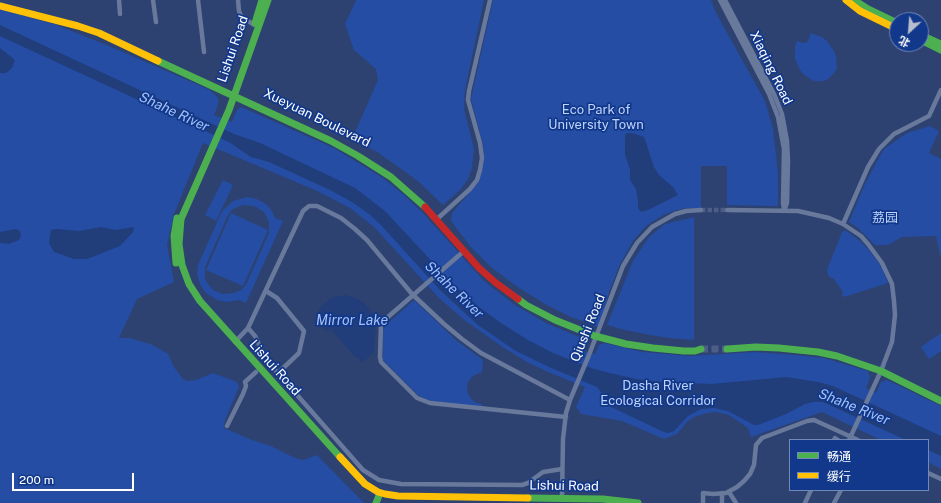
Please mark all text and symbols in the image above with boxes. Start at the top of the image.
north arrow [889,12,929,52]
street label: Lishui Road [214,14,252,84]
street label: Xiaqing Road [746,29,796,107]
text: 北 [897,34,912,50]
street label: Xueyuan Boulevard [261,85,373,151]
water label: Shahe River [136,88,212,136]
park label: Eco Park of University Town [548,102,644,133]
park label: 荔园 [872,210,898,226]
water label: Shahe River [421,258,487,322]
street label: Qiushi Road [567,292,609,364]
water label: Mirror Lake [316,313,388,329]
street label: Lishui Road [246,337,304,399]
park label: Dasha River Ecological Corridor [600,378,716,409]
water label: Shahe River [816,385,892,429]
legend [789,439,929,491]
text: 畅通 [827,450,851,464]
scale bar [14,465,136,491]
text: 缓行 [827,470,851,484]
text: 200 m [19,473,54,487]
street label: Lishui Road [529,478,599,494]

